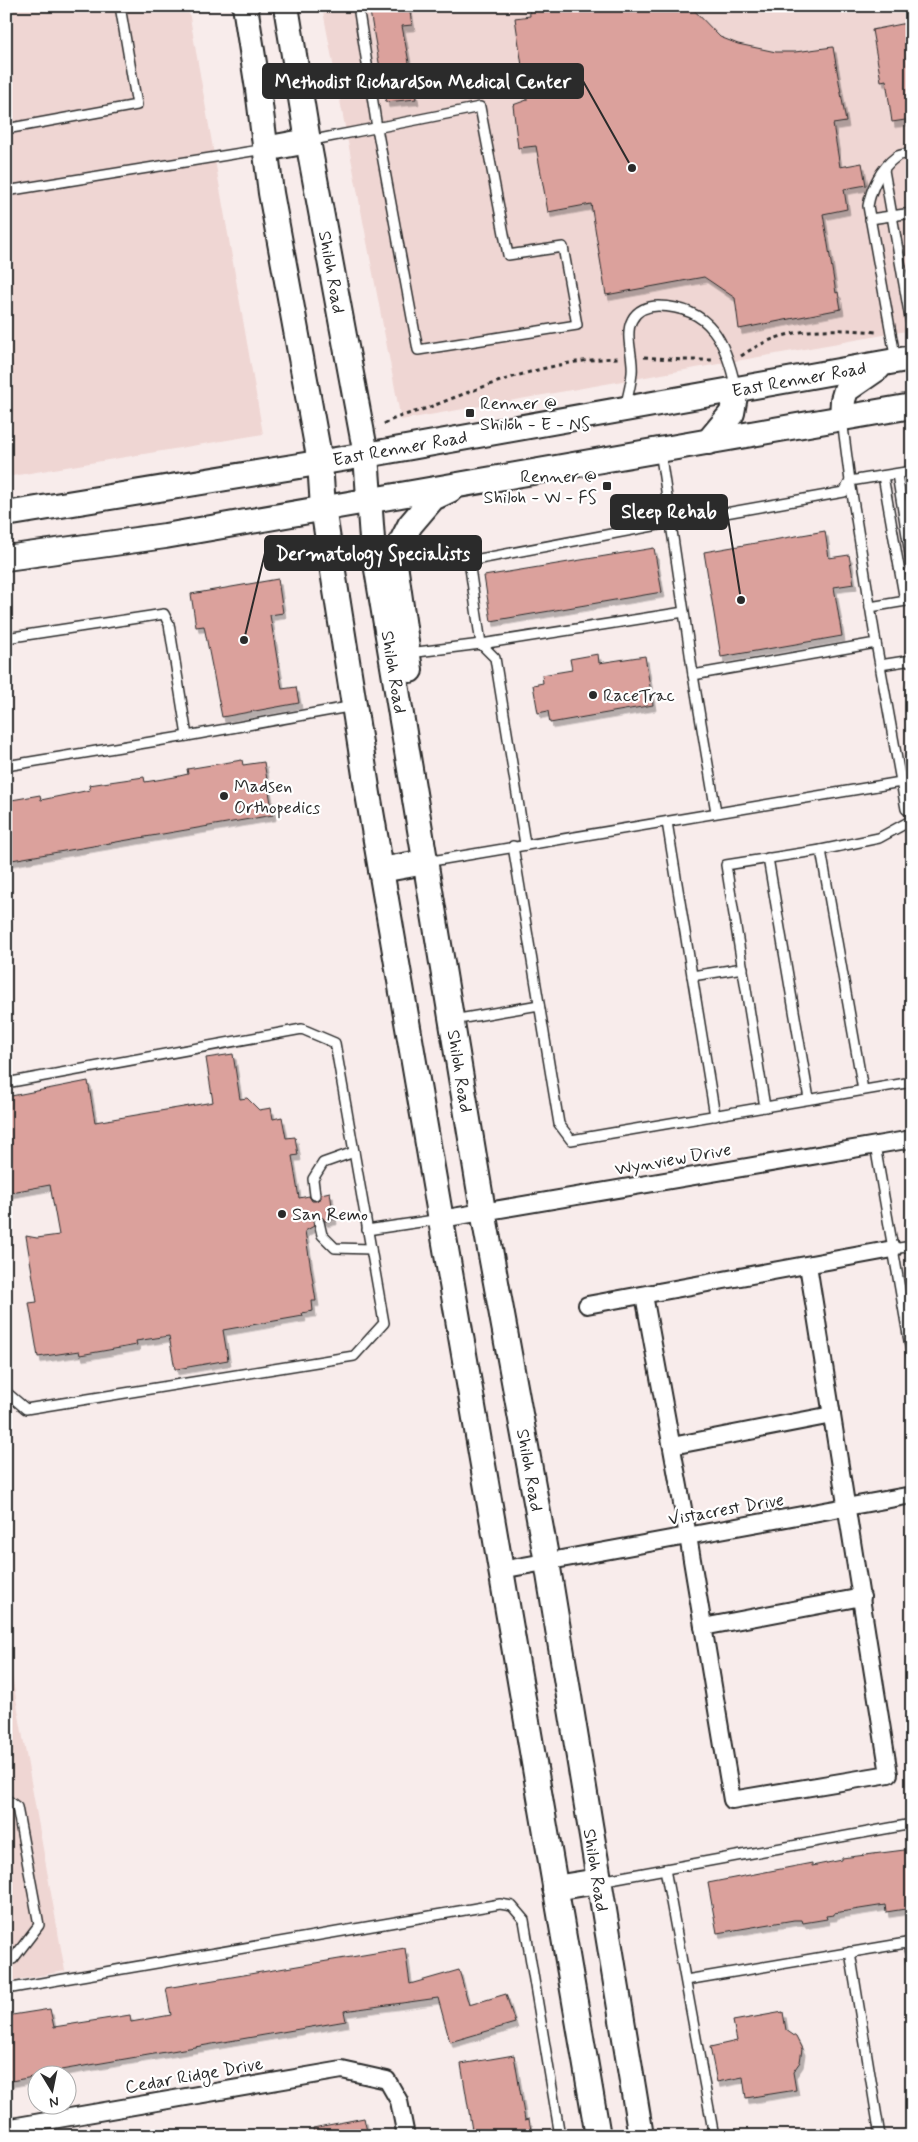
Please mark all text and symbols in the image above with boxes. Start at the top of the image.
callout: Methodist Richardson Medical Center [263,64,583,98]
text: Methodist Richardson Medical Center [275,70,572,95]
street label: Shiloh Road [312,229,350,315]
street label: East Renner Road [730,356,868,404]
place label: Renner @ Shiloh - E - NS [480,392,590,437]
marker: Renner @ Shiloh - E - NS [464,407,476,419]
street label: East Renner Road [331,425,469,473]
place label: Renner @ Shiloh - W - FS [483,465,597,510]
marker: Renner @ Shiloh - W - FS [601,480,613,492]
callout: Sleep Rehab [611,495,727,529]
text: Sleep Rehab [621,500,717,525]
callout: Dermatology Specialists [265,536,481,570]
text: Dermatology Specialists [276,542,471,570]
street label: Shiloh Road [375,629,411,715]
place label: RaceTrac [603,684,675,708]
marker: RaceTrac [587,689,599,701]
place label: Madsen Orthopedics [234,775,320,820]
marker: Madsen Orthopedics [218,790,230,802]
street label: Shiloh Road [441,1028,477,1114]
street label: Wynview Drive [613,1138,733,1182]
place label: San Remo [292,1203,368,1227]
marker: San Remo [276,1208,288,1220]
street label: Shiloh Road [510,1427,548,1513]
street label: Vistacrest Drive [666,1488,786,1532]
street label: Shiloh Road [577,1827,613,1913]
street label: Cedar Ridge Drive [123,2052,265,2101]
north arrow [28,2064,78,2114]
text: N [48,2092,60,2111]

